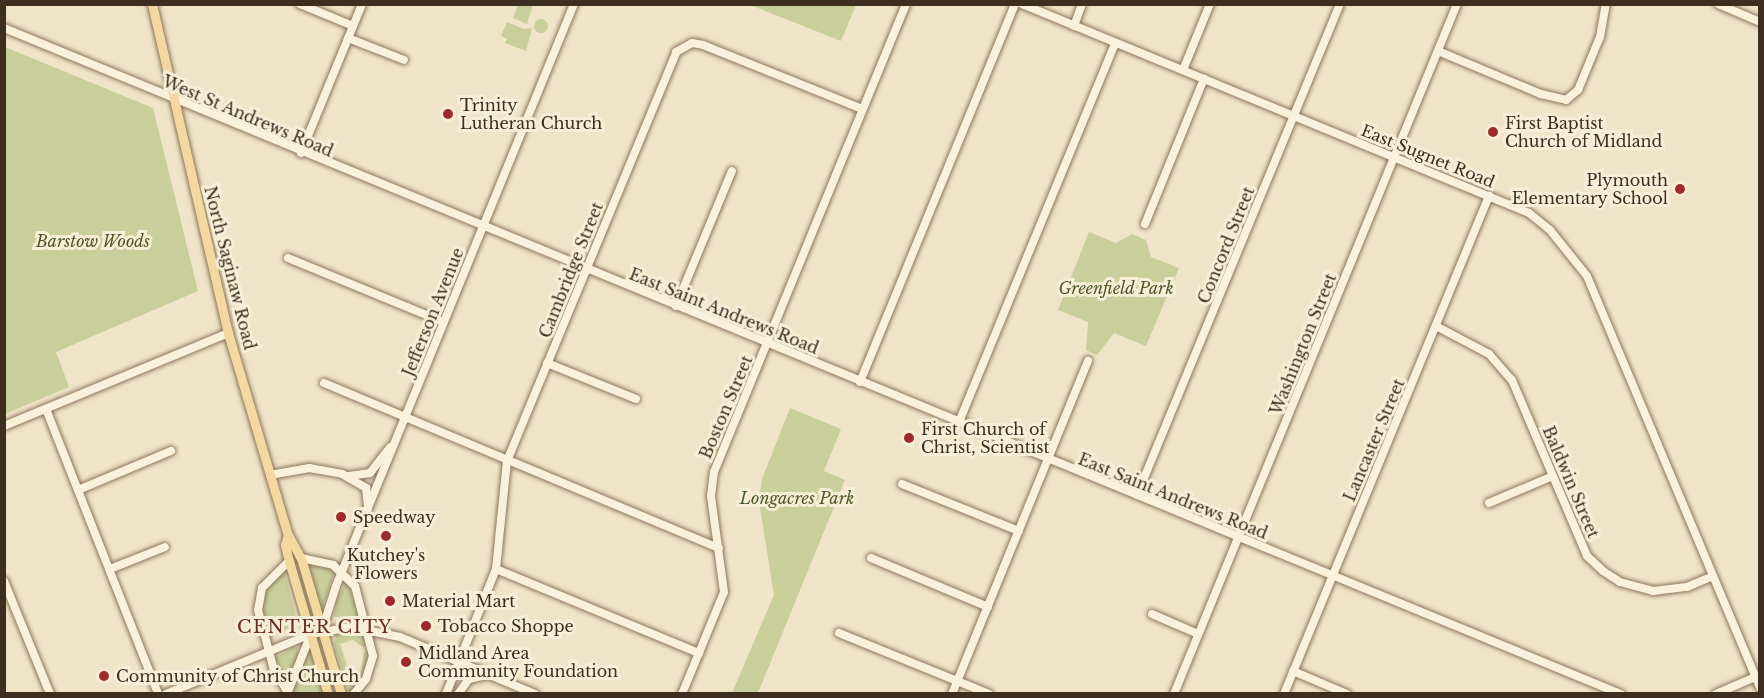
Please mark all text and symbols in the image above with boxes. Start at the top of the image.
street label: West St Andrews Road [160,71,336,161]
place label: Trinity Lutheran Church [460,95,602,133]
marker: Trinity Lutheran Church [441,107,455,121]
place label: First Baptist Church of Midland [1505,113,1662,151]
street label: East Sugnet Road [1358,120,1498,192]
marker: First Baptist Church of Midland [1486,125,1500,139]
place label: Plymouth Elementary School [1511,170,1668,208]
marker: Plymouth Elementary School [1673,182,1687,196]
street label: North Saginaw Road [200,184,260,352]
street label: Concord Street [1194,184,1258,306]
street label: Cambridge Street [535,199,607,341]
park label: Barstow Woods [36,231,150,251]
street label: Jefferson Avenue [398,245,468,379]
street label: East Saint Andrews Road [626,264,822,358]
street label: Washington Street [1266,270,1340,418]
park label: Greenfield Park [1058,278,1174,298]
street label: Boston Street [696,353,756,461]
street label: Lancaster Street [1339,376,1409,504]
place label: First Church of Christ, Scientist [921,419,1050,457]
street label: Baldwin Street [1539,423,1603,541]
marker: First Church of Christ, Scientist [902,431,916,445]
street label: East Saint Andrews Road [1075,449,1271,543]
park label: Longacres Park [740,488,854,508]
place label: Speedway [353,507,435,527]
marker: Speedway [334,510,348,524]
marker: Kutchey's Flowers [379,529,393,543]
place label: Kutchey's Flowers [347,545,425,583]
place label: Material Mart [402,591,515,611]
marker: Material Mart [383,594,397,608]
district label: CENTER CITY [237,616,393,638]
place label: Tobacco Shoppe [438,616,574,636]
marker: Tobacco Shoppe [419,619,433,633]
place label: Midland Area Community Foundation [418,643,619,681]
marker: Midland Area Community Foundation [399,655,413,669]
place label: Community of Christ Church [116,666,360,686]
marker: Community of Christ Church [97,669,111,683]

